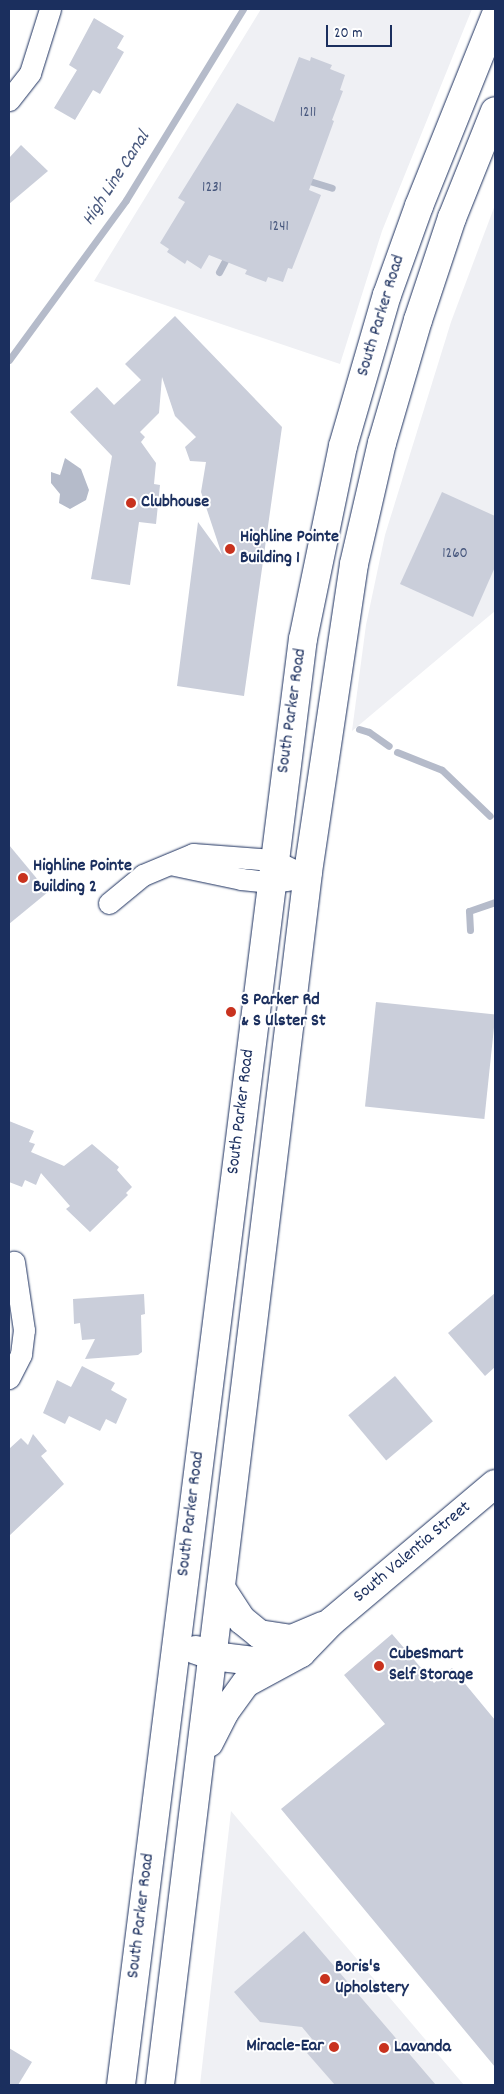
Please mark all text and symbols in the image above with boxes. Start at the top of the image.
scale bar [329,15,395,47]
text: 20 m [334,23,362,45]
house number: 1211 [300,105,316,123]
water label: High Line Canal [78,128,156,230]
house number: 1231 [202,180,222,198]
house number: 1241 [269,219,289,237]
street label: South Parker Road [353,253,411,379]
place label: Clubhouse [141,492,209,514]
marker: Clubhouse [125,497,137,509]
place label: Highline Pointe Building 1 [240,528,339,570]
marker: Highline Pointe Building 1 [224,543,236,555]
house number: 1260 [442,546,468,564]
street label: South Parker Road [274,647,312,775]
place label: Highline Pointe Building 2 [33,857,132,900]
marker: Highline Pointe Building 2 [17,872,29,884]
place label: S Parker Rd & S Ulster St [241,991,326,1034]
marker: S Parker Rd & S Ulster St [225,1006,237,1018]
street label: South Parker Road [224,1048,260,1176]
street label: South Parker Road [174,1450,210,1578]
street label: South Valentia Street [350,1498,476,1608]
place label: CubeSmart Self Storage [389,1645,473,1688]
marker: CubeSmart Self Storage [373,1660,385,1672]
street label: South Parker Road [124,1852,160,1980]
place label: Boris's Upholstery [335,1958,409,2000]
marker: Boris's Upholstery [319,1973,331,1985]
place label: Miracle-Ear [246,2036,324,2058]
place label: Lavanda [394,2037,451,2059]
marker: Miracle-Ear [328,2041,340,2053]
marker: Lavanda [378,2042,390,2054]

